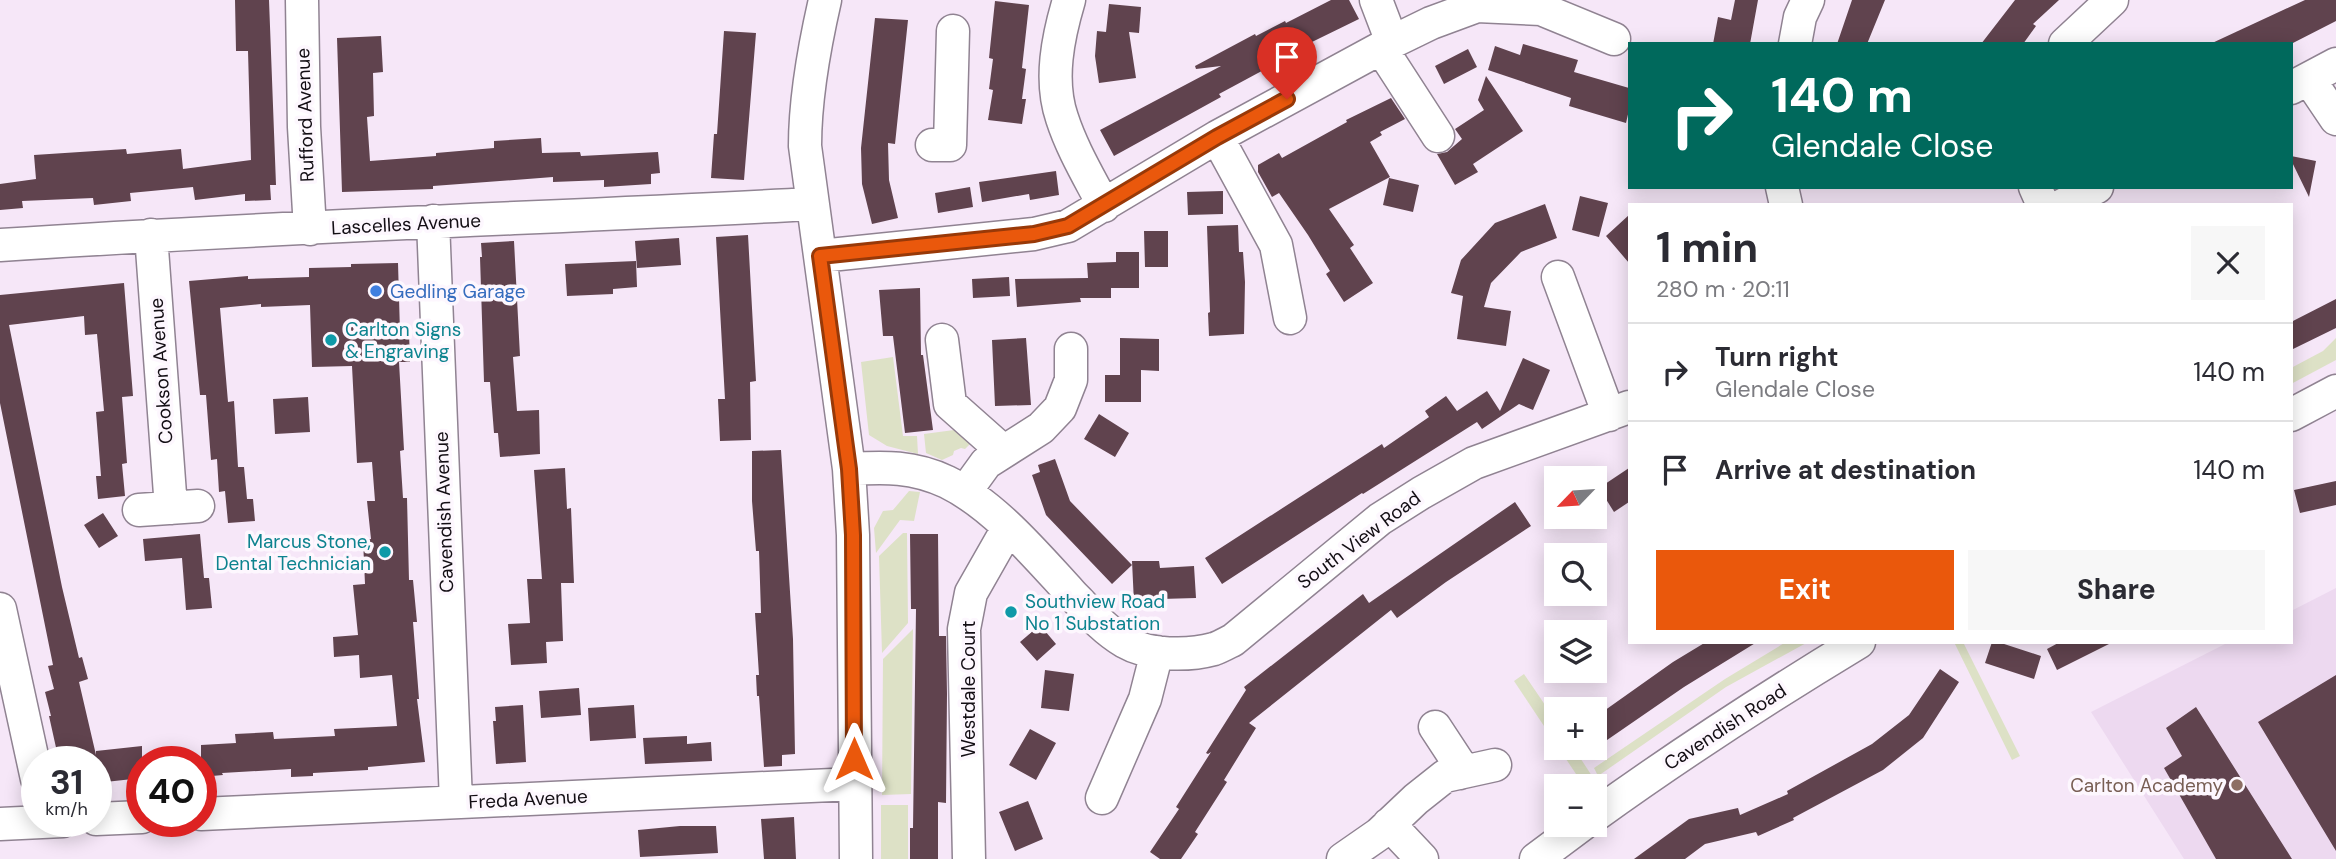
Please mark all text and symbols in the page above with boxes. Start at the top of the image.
pin [1257,27,1317,99]
icon: arrive [1268,38,1306,76]
street label: Rufford Avenue [290,48,320,182]
text: 140 m [1771,63,1913,127]
icon: right [1656,70,1747,161]
text: Glendale Close [1771,125,1994,167]
street label: Lascelles Avenue [330,208,482,240]
text: 1 min [1656,220,1758,275]
button: close [2191,226,2265,300]
text: 280 m · 20:11 [1656,274,1790,304]
place label: Gedling Garage [390,279,526,304]
marker: Gedling Garage [368,283,384,299]
street label: Cookson Avenue [143,297,179,445]
place label: Carlton Signs & Engraving [345,317,461,364]
marker: Carlton Signs & Engraving [323,332,339,348]
text: Turn right [1715,340,1839,374]
icon: right [1656,353,1694,391]
text: 140 m [2193,355,2265,389]
text: Glendale Close [1715,374,1875,404]
street label: Cavendish Avenue [429,431,459,593]
icon: arrive [1656,451,1694,489]
text: Arrive at destination [1715,453,1976,487]
text: 140 m [2193,453,2265,487]
north arrow [1544,466,1606,528]
map controls [1544,466,1607,837]
street label: South View Road [1292,485,1426,595]
place label: Marcus Stone, Dental Technician [215,529,371,576]
button: search [1544,543,1607,606]
marker: Marcus Stone, Dental Technician [377,544,393,560]
button: Exit [1656,550,1954,630]
button: Share [1968,550,2265,630]
place label: Southview Road No 1 Substation [1025,589,1165,636]
marker: Southview Road No 1 Substation [1003,604,1019,620]
street label: Westdale Court [956,620,981,758]
button: layers [1544,620,1607,683]
street label: Cavendish Road [1659,678,1791,776]
button: + [1544,697,1607,760]
position arrow [817,722,891,796]
speed limit sign: 40 [126,746,217,837]
text: 31 [50,759,83,805]
place label: Carlton Academy [2070,773,2223,798]
button: − [1544,774,1607,837]
marker: Carlton Academy [2229,777,2245,793]
street label: Freda Avenue [468,783,588,815]
text: km/h [45,797,88,821]

